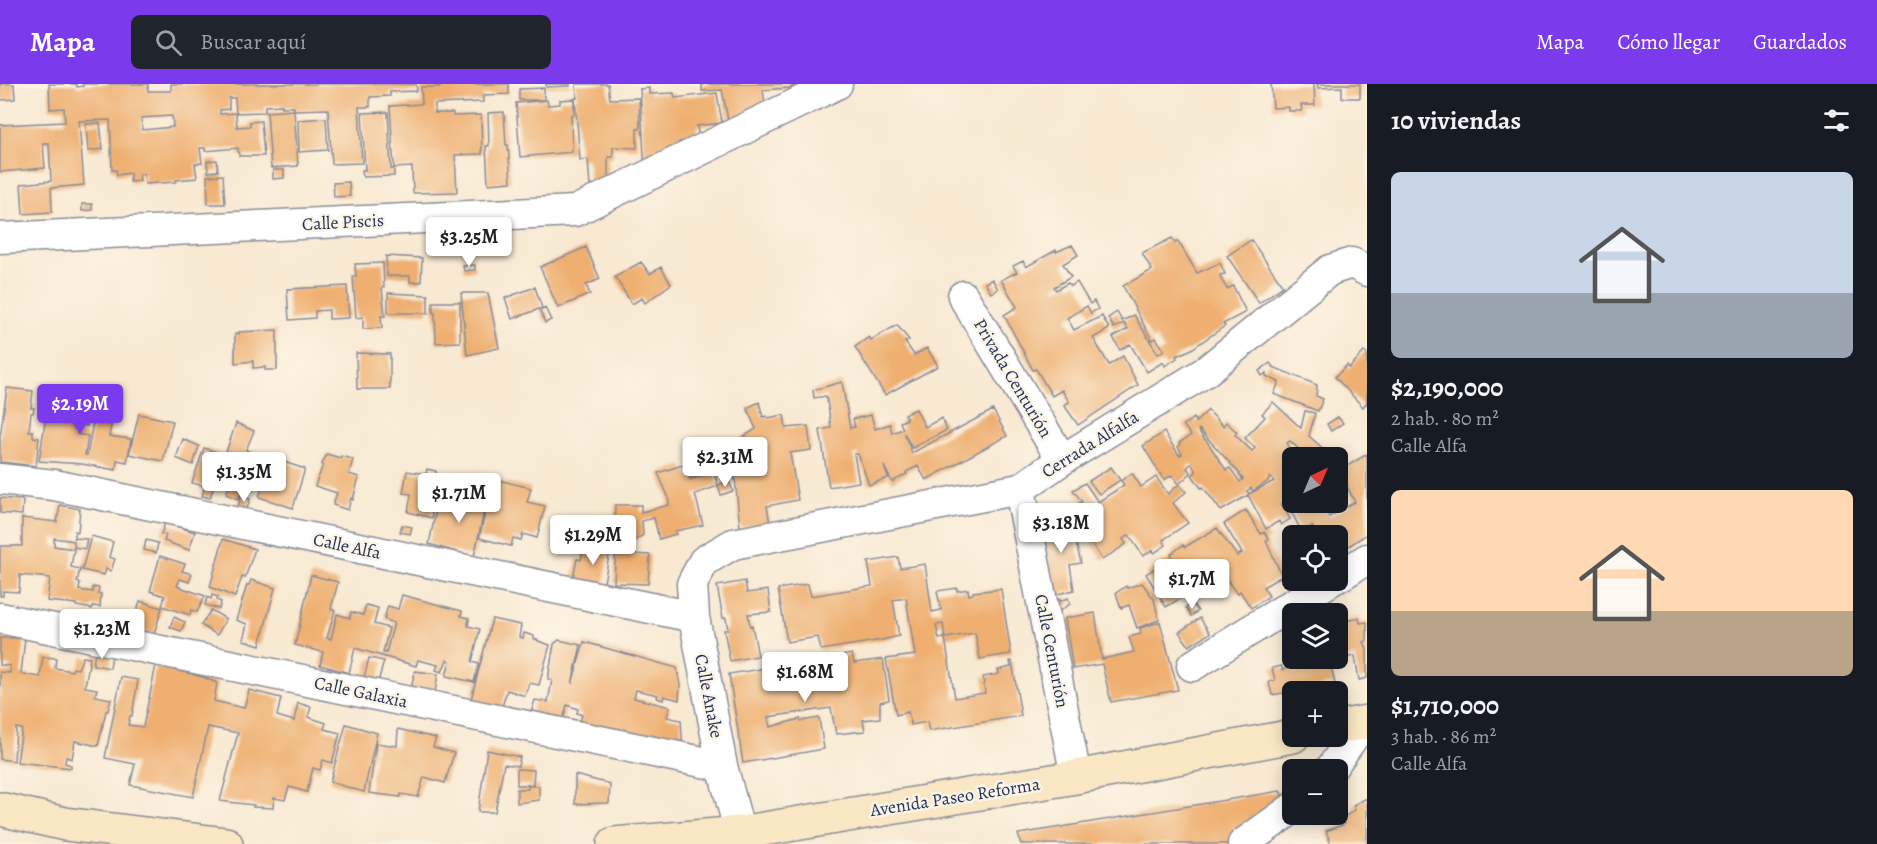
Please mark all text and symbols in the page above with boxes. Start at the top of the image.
search box [131,15,551,69]
text: Mapa [30,23,95,61]
icon: search [152,26,185,59]
text: Buscar aquí [200,27,306,57]
text: Mapa [1536,28,1584,56]
text: Cómo llegar [1617,28,1720,56]
text: Guardados [1753,28,1847,56]
text: 10 viviendas [1391,103,1521,138]
icon: filters [1820,104,1853,137]
street label: Calle Piscis [301,208,385,236]
icon: home [1568,211,1676,319]
pin: $3.25M [420,217,518,268]
text: $3.25M [440,223,498,250]
street label: Privada Centurión [968,314,1058,442]
text: $2,190,000 [1391,370,1503,405]
pin: $2.19M [31,384,129,435]
text: $2.19M [51,390,109,417]
street label: Cerrada Alfalfa [1037,404,1143,483]
text: 2 hab. · 80 m² [1391,405,1499,432]
text: Calle Alfa [1391,432,1467,459]
pin: $2.31M [676,437,774,488]
text: $2.31M [696,443,754,470]
north arrow [1282,447,1348,513]
map controls [1282,447,1348,825]
pin: $1.35M [195,452,293,503]
text: $1.35M [216,458,272,485]
pin: $1.71M [410,473,508,524]
text: $1.71M [432,479,486,506]
pin: $3.18M [1012,503,1110,554]
text: $3.18M [1033,509,1090,536]
pin: $1.29M [544,515,642,566]
text: $1.29M [564,521,622,548]
button: locate [1282,525,1348,591]
street label: Calle Alfa [311,527,384,565]
icon: home [1568,529,1676,637]
pin: $1.7M [1150,559,1234,610]
text: $1.7M [1168,565,1216,592]
street label: Calle Centurión [1029,592,1075,710]
button: layers [1282,603,1348,669]
pin: $1.23M [53,609,151,660]
text: $1.23M [73,615,131,642]
street label: Calle Anake [689,652,729,740]
pin: $1.68M [756,652,854,703]
text: $1.68M [776,658,834,685]
street label: Calle Galaxia [312,670,411,714]
button: + [1282,681,1348,747]
text: $1,710,000 [1391,688,1499,723]
text: 3 hab. · 86 m² [1391,723,1496,750]
text: Calle Alfa [1391,750,1467,777]
button: − [1282,759,1348,825]
street label: Avenida Paseo Reforma [867,772,1042,822]

